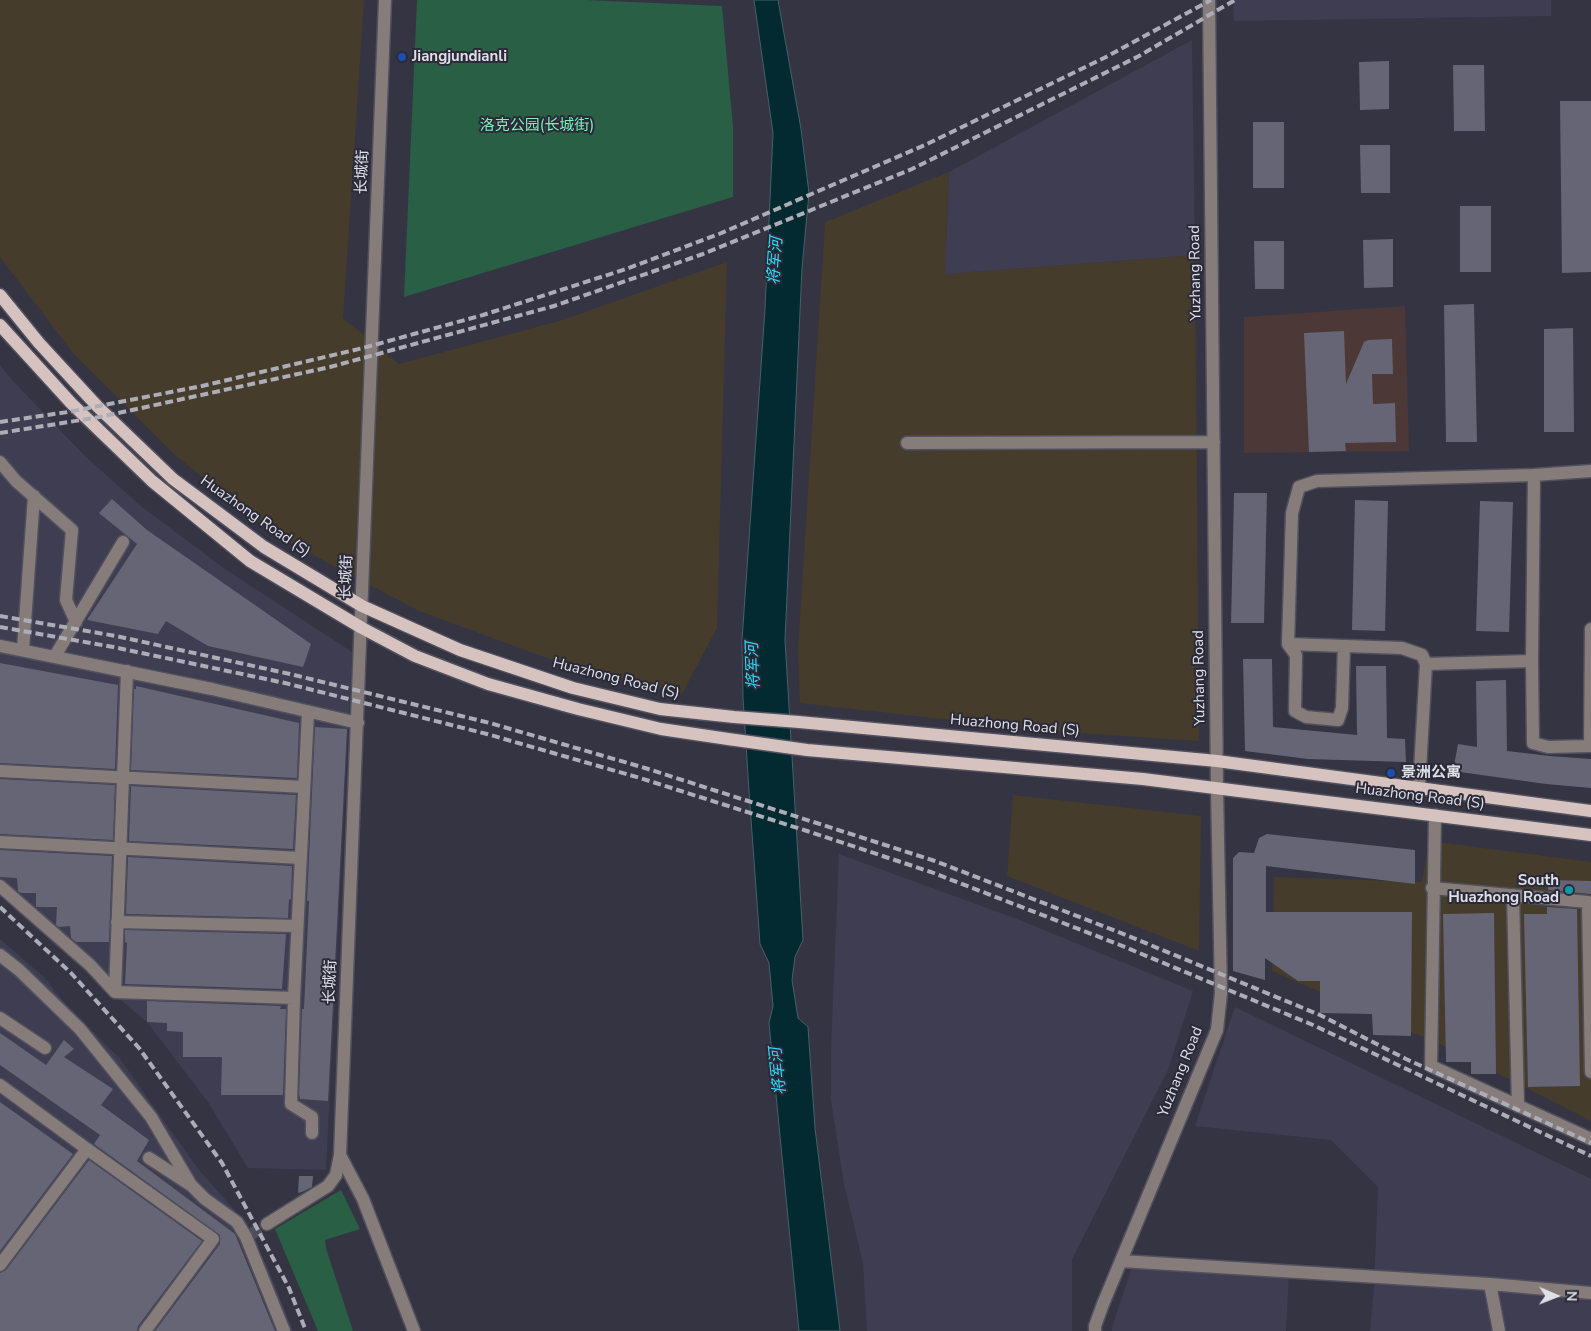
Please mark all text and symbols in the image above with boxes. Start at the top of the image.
place label: Jiangjundianli [412,48,507,66]
marker: Jiangjundianli [396,51,408,63]
park label: 洛克公园(长城街) [480,117,594,135]
street label: 长城街 [353,149,373,195]
street label: Yuzhang Road [1186,225,1206,321]
water label: 将军河 [765,236,787,286]
street label: Huazhong Road (S) [196,472,314,562]
street label: 长城街 [337,554,357,600]
street label: Yuzhang Road [1190,630,1210,726]
water label: 将军河 [744,642,764,690]
street label: Huazhong Road (S) [551,655,681,703]
street label: Huazhong Road (S) [949,711,1081,741]
place label: 景洲公寓 [1401,764,1461,782]
marker: 景洲公寓 [1385,767,1397,779]
street label: Huazhong Road (S) [1354,780,1486,814]
place label: South Huazhong Road [1448,872,1559,907]
marker: South Huazhong Road [1563,884,1575,896]
street label: 长城街 [321,959,341,1005]
street label: Yuzhang Road [1155,1024,1207,1120]
water label: 将军河 [767,1046,791,1096]
north arrow [1531,1271,1581,1321]
text: N [1562,1291,1581,1302]

